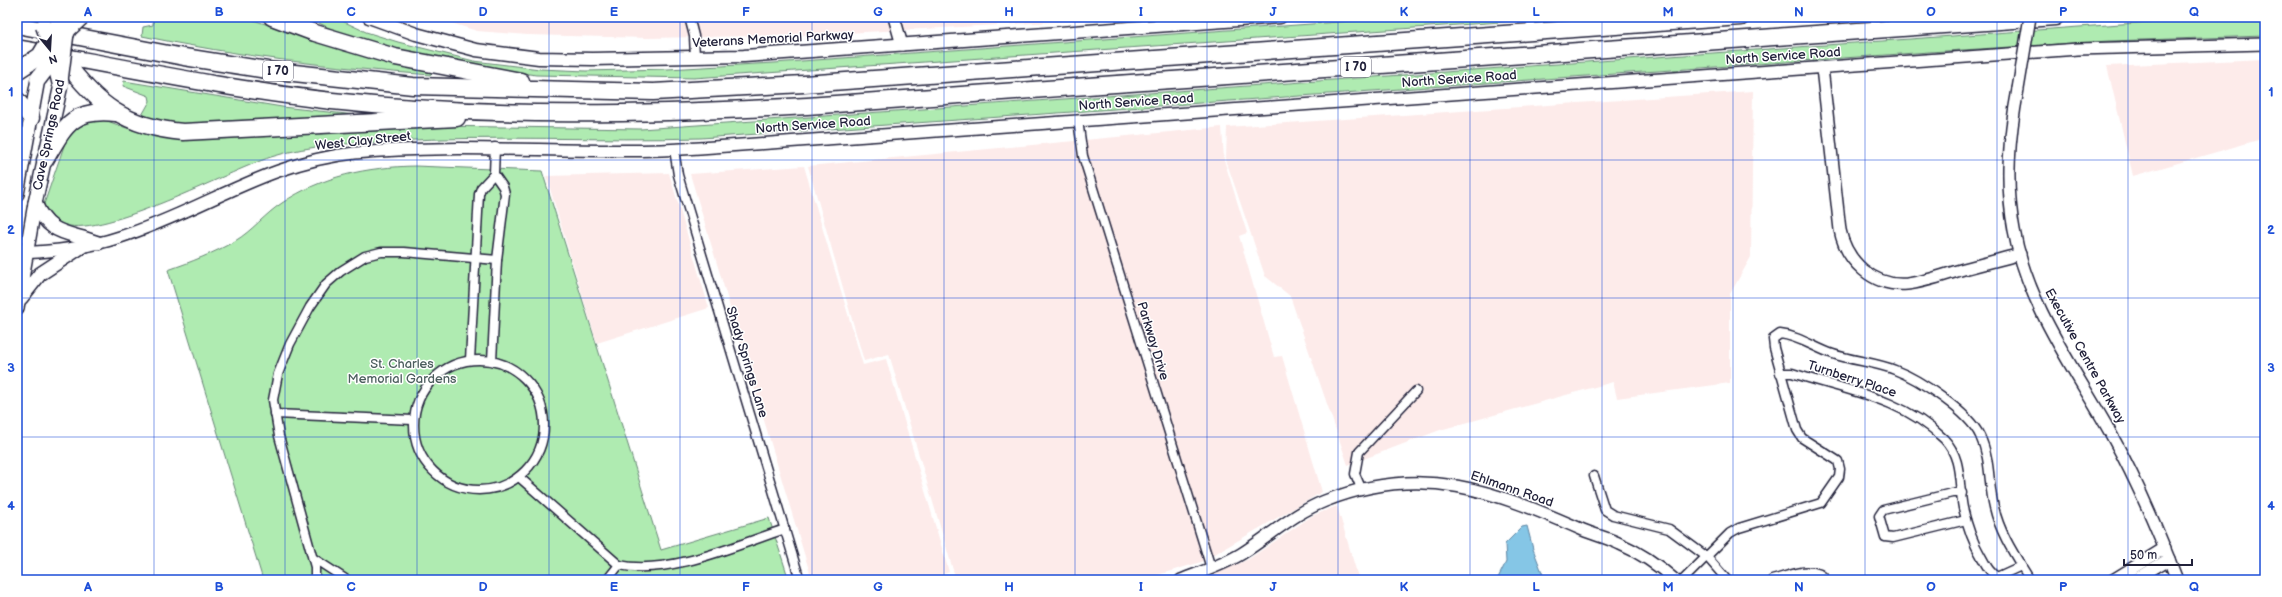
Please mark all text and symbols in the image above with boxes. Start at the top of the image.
text: A [83,4,92,20]
text: B [214,4,224,20]
text: C [346,4,356,20]
text: D [478,4,488,20]
text: E [610,4,619,20]
text: F [742,4,750,20]
text: G [873,4,883,20]
text: H [1004,4,1014,20]
text: I [1139,4,1143,20]
text: J [1269,4,1277,20]
text: K [1400,4,1409,20]
text: L [1532,4,1540,20]
text: M [1662,4,1674,20]
text: N [1794,4,1804,20]
text: O [1926,4,1936,20]
text: P [2059,4,2068,20]
text: Q [2189,4,2199,20]
street label: Veterans Memorial Parkway [692,27,854,51]
north arrow [30,30,70,70]
street label: North Service Road [1725,44,1841,68]
text: N [47,52,59,66]
road number: I 70 [1341,57,1371,77]
road number: I 70 [263,61,293,81]
street label: North Service Road [1401,67,1517,91]
street label: Cave Springs Road [29,78,69,192]
text: 1 [8,84,14,100]
text: 1 [2268,84,2274,100]
street label: North Service Road [1078,90,1194,114]
street label: North Service Road [755,113,871,137]
street label: West Clay Street [314,128,412,154]
text: 2 [7,222,15,238]
text: 2 [2267,222,2275,238]
street label: Executive Centre Parkway [2041,286,2129,426]
street label: Parkway Drive [1133,300,1173,382]
street label: Shady Springs Lane [722,304,772,420]
park label: St. Charles Memorial Gardens [347,356,457,387]
street label: Turnberry Place [1805,357,1899,401]
text: 3 [7,360,15,376]
text: 3 [2267,360,2275,376]
street label: Ehlmann Road [1469,467,1555,511]
text: 4 [7,498,15,514]
text: 4 [2267,498,2275,514]
scale bar [2124,541,2192,567]
text: 50 m [2130,548,2157,563]
text: A [83,579,92,595]
text: B [214,579,224,595]
text: C [346,579,356,595]
text: D [478,579,488,595]
text: E [610,579,619,595]
text: F [742,579,750,595]
text: G [873,579,883,595]
text: H [1004,579,1014,595]
text: I [1139,579,1143,595]
text: J [1269,579,1277,595]
text: K [1400,579,1409,595]
text: L [1532,579,1540,595]
text: M [1662,579,1674,595]
text: N [1794,579,1804,595]
text: O [1926,579,1936,595]
text: P [2059,579,2068,595]
text: Q [2189,579,2199,595]

